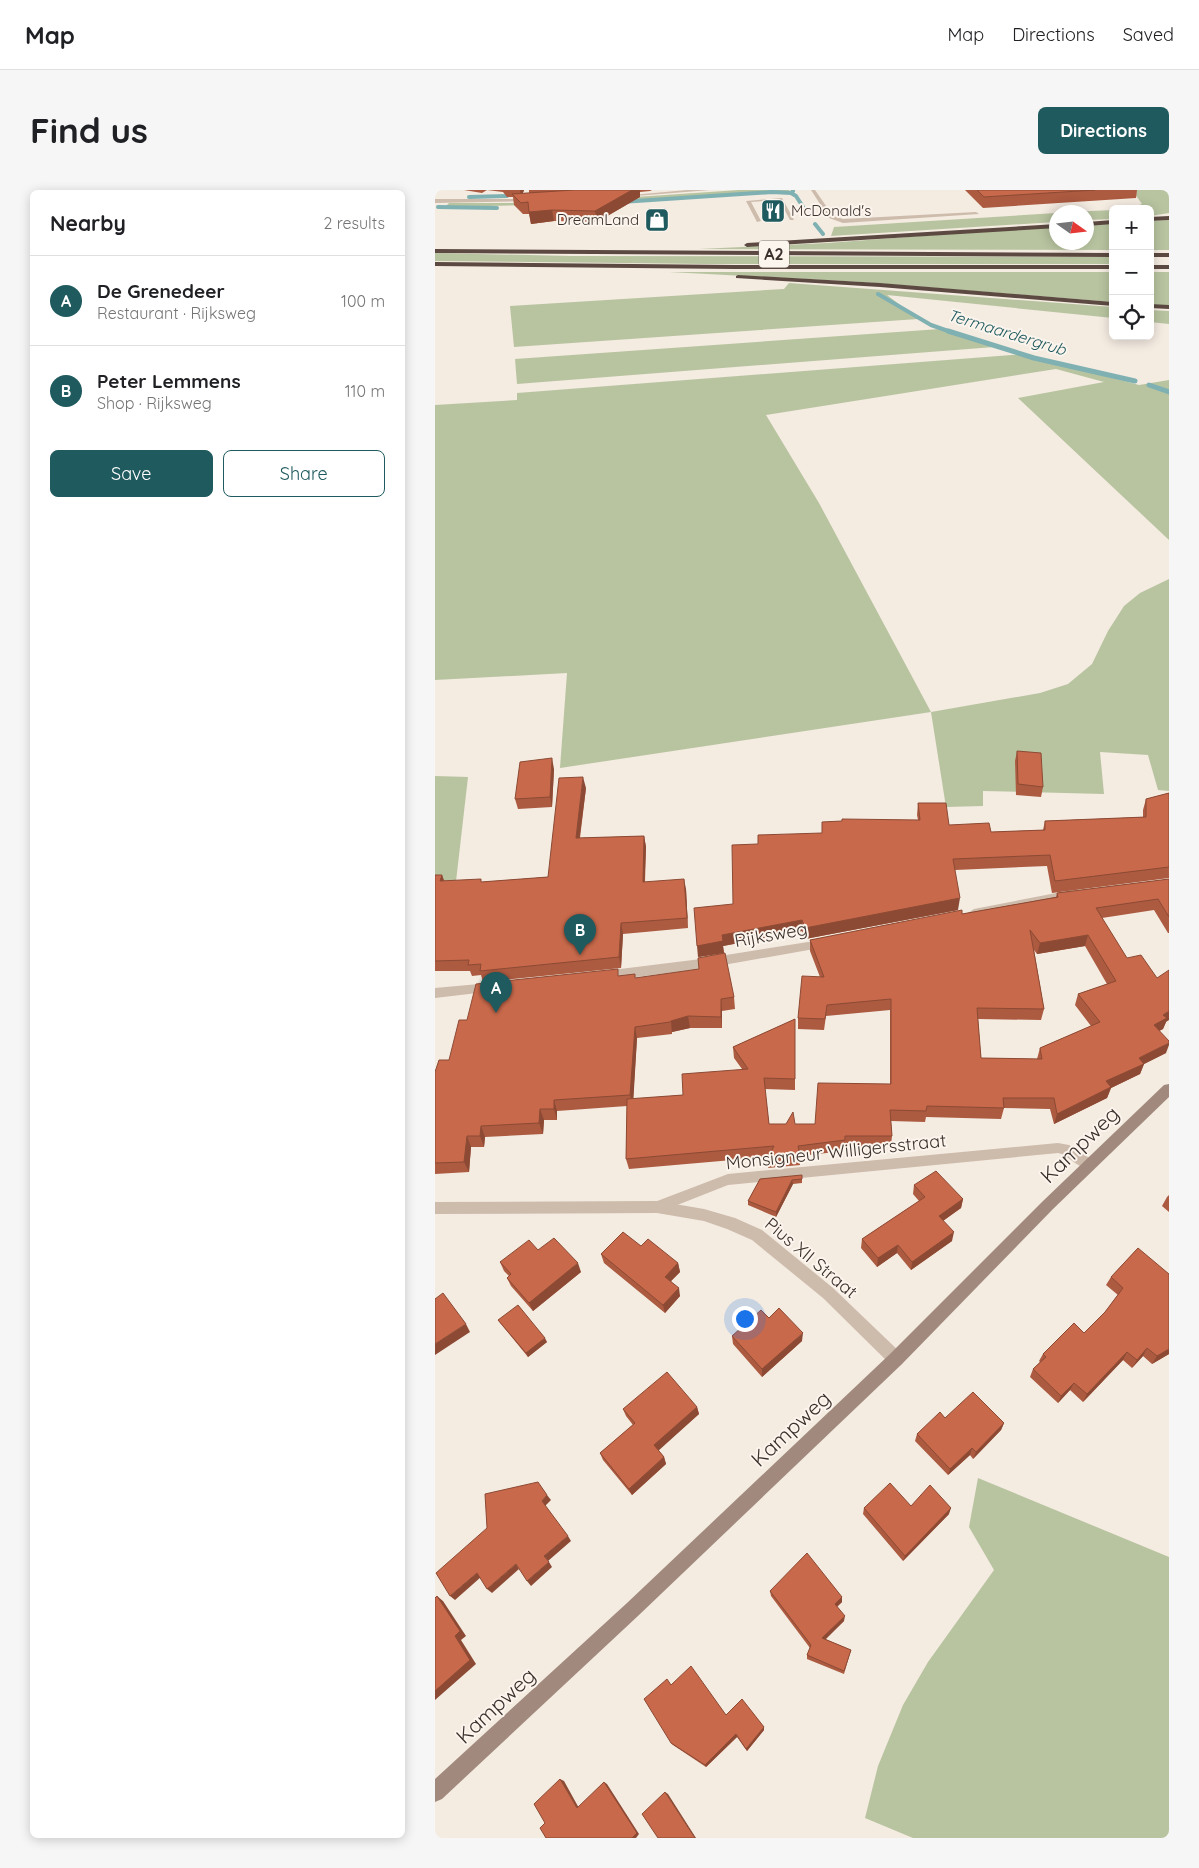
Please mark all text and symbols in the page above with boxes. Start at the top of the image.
text: Map [25,20,75,50]
text: Map [947,23,984,46]
text: Directions [1012,23,1095,46]
text: Saved [1123,23,1174,46]
button: Directions [1038,107,1169,154]
text: Find us [30,108,148,152]
restaurant icon: McDonald's [760,198,786,224]
place label: McDonald's [791,201,871,220]
north arrow [1049,205,1094,250]
map controls [1109,205,1154,340]
button: + [1109,205,1154,250]
shop icon: DreamLand [644,207,670,233]
text: Nearby [50,210,126,236]
place label: DreamLand [557,210,639,229]
text: 2 results [323,213,385,233]
road number: A2 [759,241,789,268]
button: − [1109,250,1154,295]
text: De Grenedeer [97,279,225,303]
text: A [61,291,71,311]
text: 100 m [341,291,385,311]
button: locate [1109,295,1154,340]
text: Restaurant · Rijksweg [97,303,256,323]
water label: Termaardergrub [946,305,1070,360]
text: Peter Lemmens [97,369,241,393]
text: B [61,381,71,401]
text: 110 m [345,381,385,401]
text: Shop · Rijksweg [97,393,212,413]
button: Save [50,450,213,497]
button: Share [223,450,385,497]
pin: B [564,914,596,955]
street label: Rijksweg [733,917,809,952]
pin: A [480,972,512,1013]
street label: Kampweg [1035,1100,1124,1188]
street label: Monsigneur Willigersstraat [725,1128,947,1175]
street label: Pius XII Straat [760,1212,862,1303]
your location [732,1306,758,1332]
street label: Kampweg [745,1385,836,1472]
street label: Kampweg [450,1662,541,1749]

